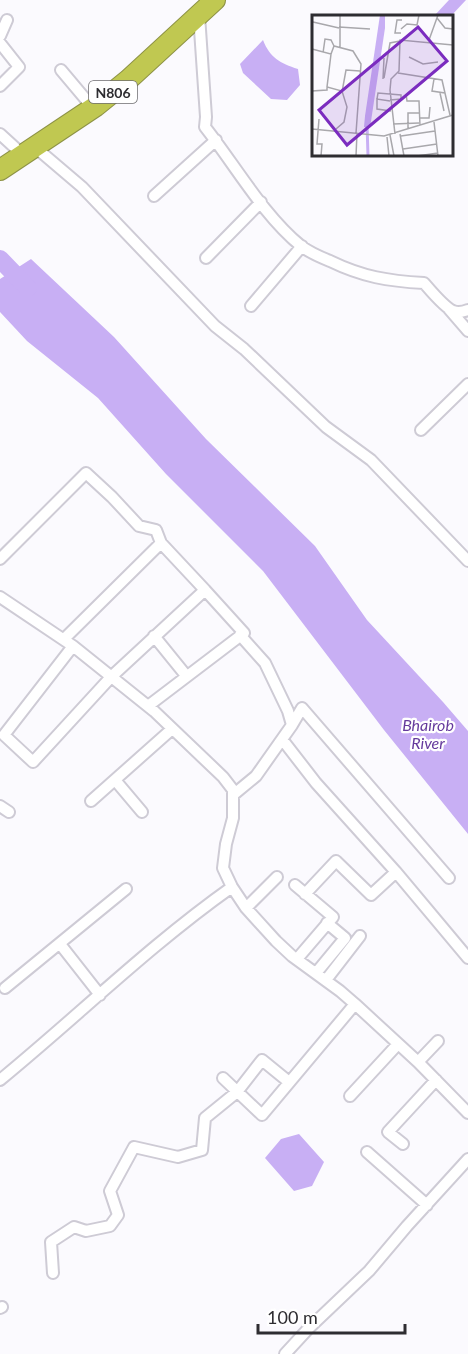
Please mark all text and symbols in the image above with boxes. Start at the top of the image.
inset map [312,15,453,156]
road number: N806 [89,81,137,103]
water label: Bhairob River [402,715,454,752]
scale bar [258,1297,405,1335]
text: 100 m [267,1306,318,1328]

